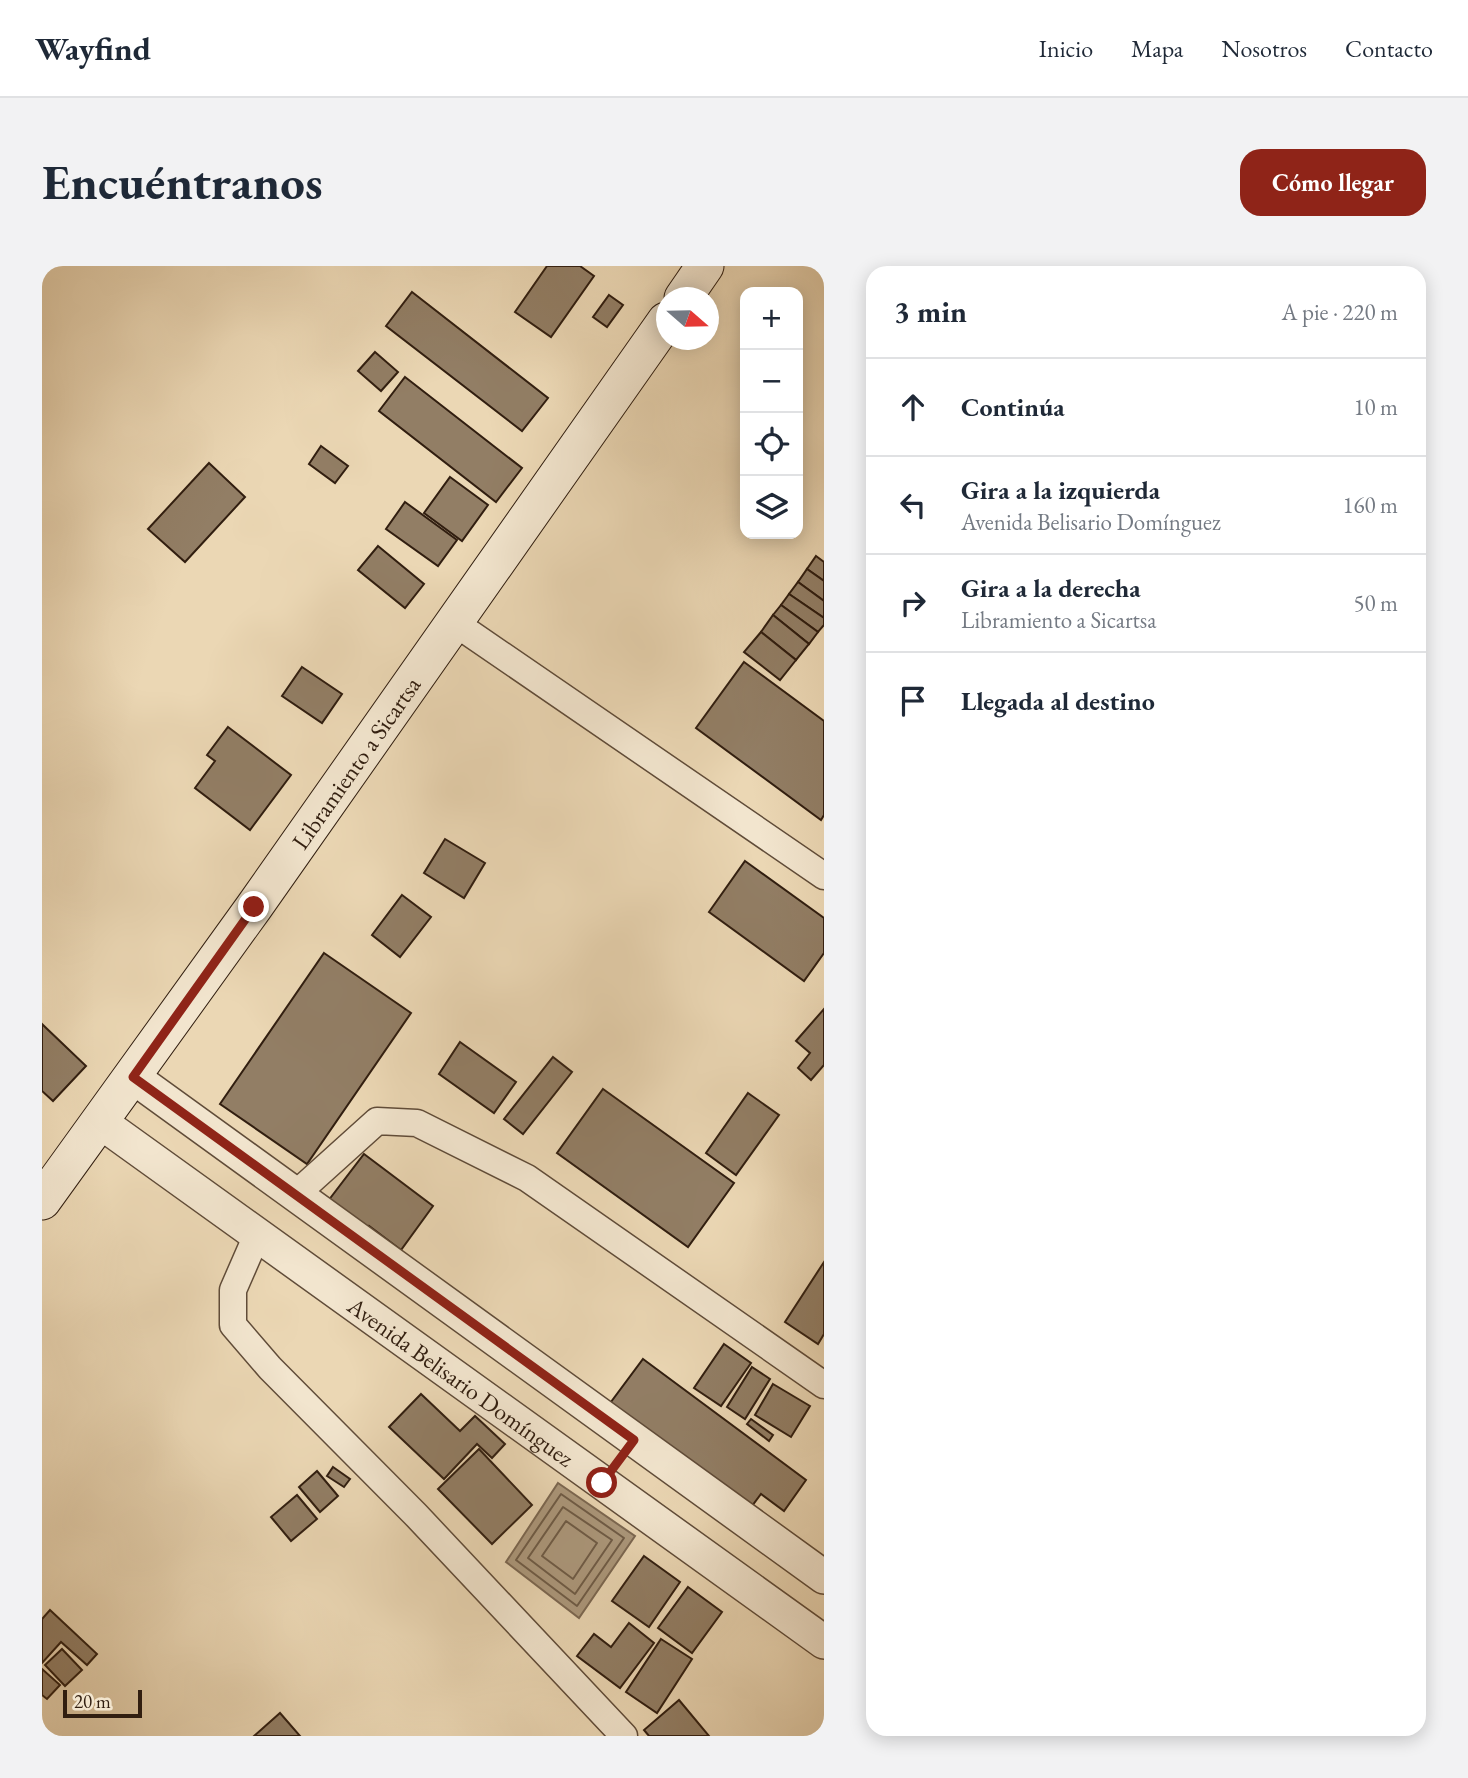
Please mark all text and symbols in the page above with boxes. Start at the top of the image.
text: Wayfind [35,27,151,70]
text: Inicio [1039,33,1093,64]
text: Mapa [1131,33,1183,64]
text: Nosotros [1221,33,1307,64]
text: Contacto [1345,33,1433,64]
button: Cómo llegar [1240,149,1426,216]
text: Encuéntranos [42,150,323,214]
north arrow [656,287,719,350]
map controls [740,287,803,539]
button: + [740,287,803,350]
text: 3 min [894,292,967,331]
text: A pie · 220 m [1282,297,1398,327]
button: − [740,350,803,413]
icon: ahead [894,388,932,426]
text: Continúa [961,390,1065,424]
text: 10 m [1353,392,1398,422]
button: locate [740,413,803,476]
text: Gira a la izquierda [961,473,1160,507]
button: layers [740,476,803,539]
icon: left [894,486,932,524]
text: 160 m [1342,490,1398,520]
text: Avenida Belisario Domínguez [961,507,1221,537]
text: Gira a la derecha [961,571,1141,605]
icon: right [894,584,932,622]
text: 50 m [1353,588,1398,618]
text: Libramiento a Sicartsa [961,605,1156,635]
street label: Libramiento a Sicartsa [284,670,427,855]
icon: arrive [894,682,932,720]
text: Llegada al destino [961,684,1155,718]
route end [238,891,269,922]
street label: Avenida Belisario Domínguez [341,1289,580,1473]
route start [586,1467,617,1498]
scale bar [63,1687,142,1719]
text: 20 m [74,1689,111,1714]

